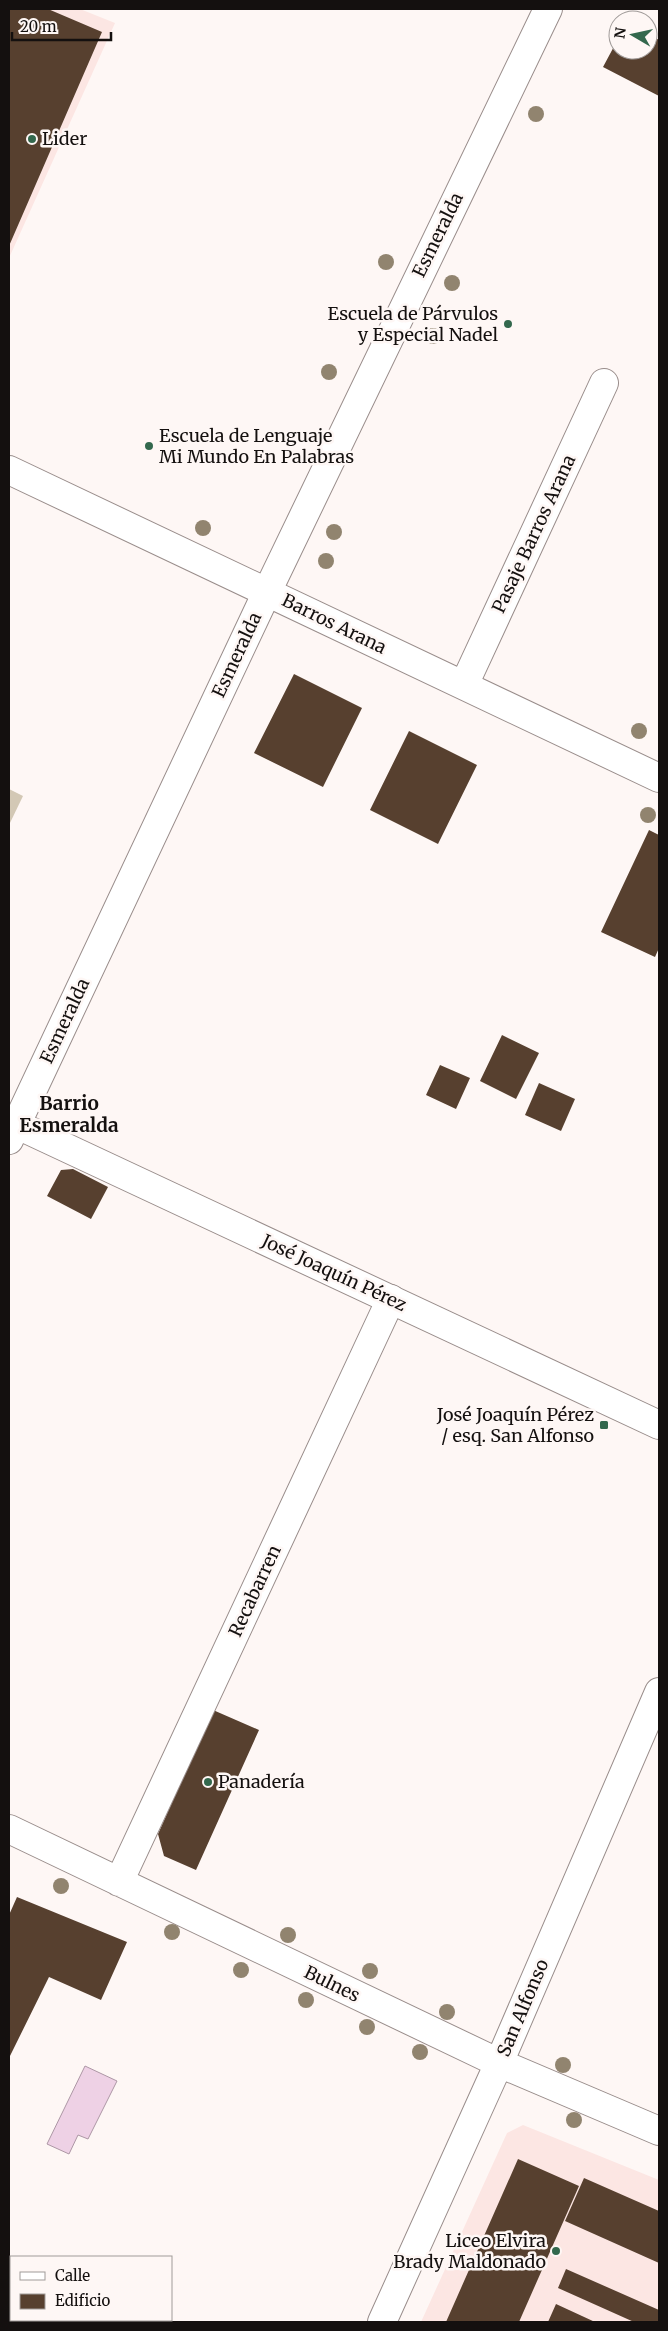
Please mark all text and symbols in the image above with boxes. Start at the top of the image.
scale bar [12,10,111,42]
north arrow [608,10,658,60]
text: 20 m [20,17,57,36]
text: N [610,26,630,40]
place label: Lider [42,127,87,150]
marker: Lider [26,133,38,145]
street label: Esmeralda [407,188,468,281]
place label: Escuela de Párvulos y Especial Nadel [328,302,498,346]
marker: Escuela de Párvulos y Especial Nadel [502,318,514,330]
place label: Escuela de Lenguaje Mi Mundo En Palabras [159,424,354,468]
marker: Escuela de Lenguaje Mi Mundo En Palabras [143,440,155,452]
street label: Pasaje Barros Arana [487,451,581,617]
street label: Barros Arana [278,588,391,659]
street label: Esmeralda [207,608,266,701]
street label: Esmeralda [35,974,94,1067]
district label: Barrio Esmeralda [19,1091,119,1137]
street label: José Joaquín Pérez [257,1228,411,1316]
place label: José Joaquín Pérez / esq. San Alfonso [436,1403,594,1447]
marker: José Joaquín Pérez / esq. San Alfonso [598,1419,610,1431]
street label: Recabarren [223,1541,286,1640]
place label: Panadería [218,1770,305,1793]
marker: Panadería [202,1776,214,1788]
street label: San Alfonso [492,1956,553,2060]
street label: Bulnes [301,1960,364,2007]
place label: Liceo Elvira Brady Maldonado [393,2229,546,2273]
marker: Liceo Elvira Brady Maldonado [550,2245,562,2257]
legend [10,2256,172,2321]
text: Calle [55,2266,90,2285]
text: Edificio [55,2291,111,2310]

